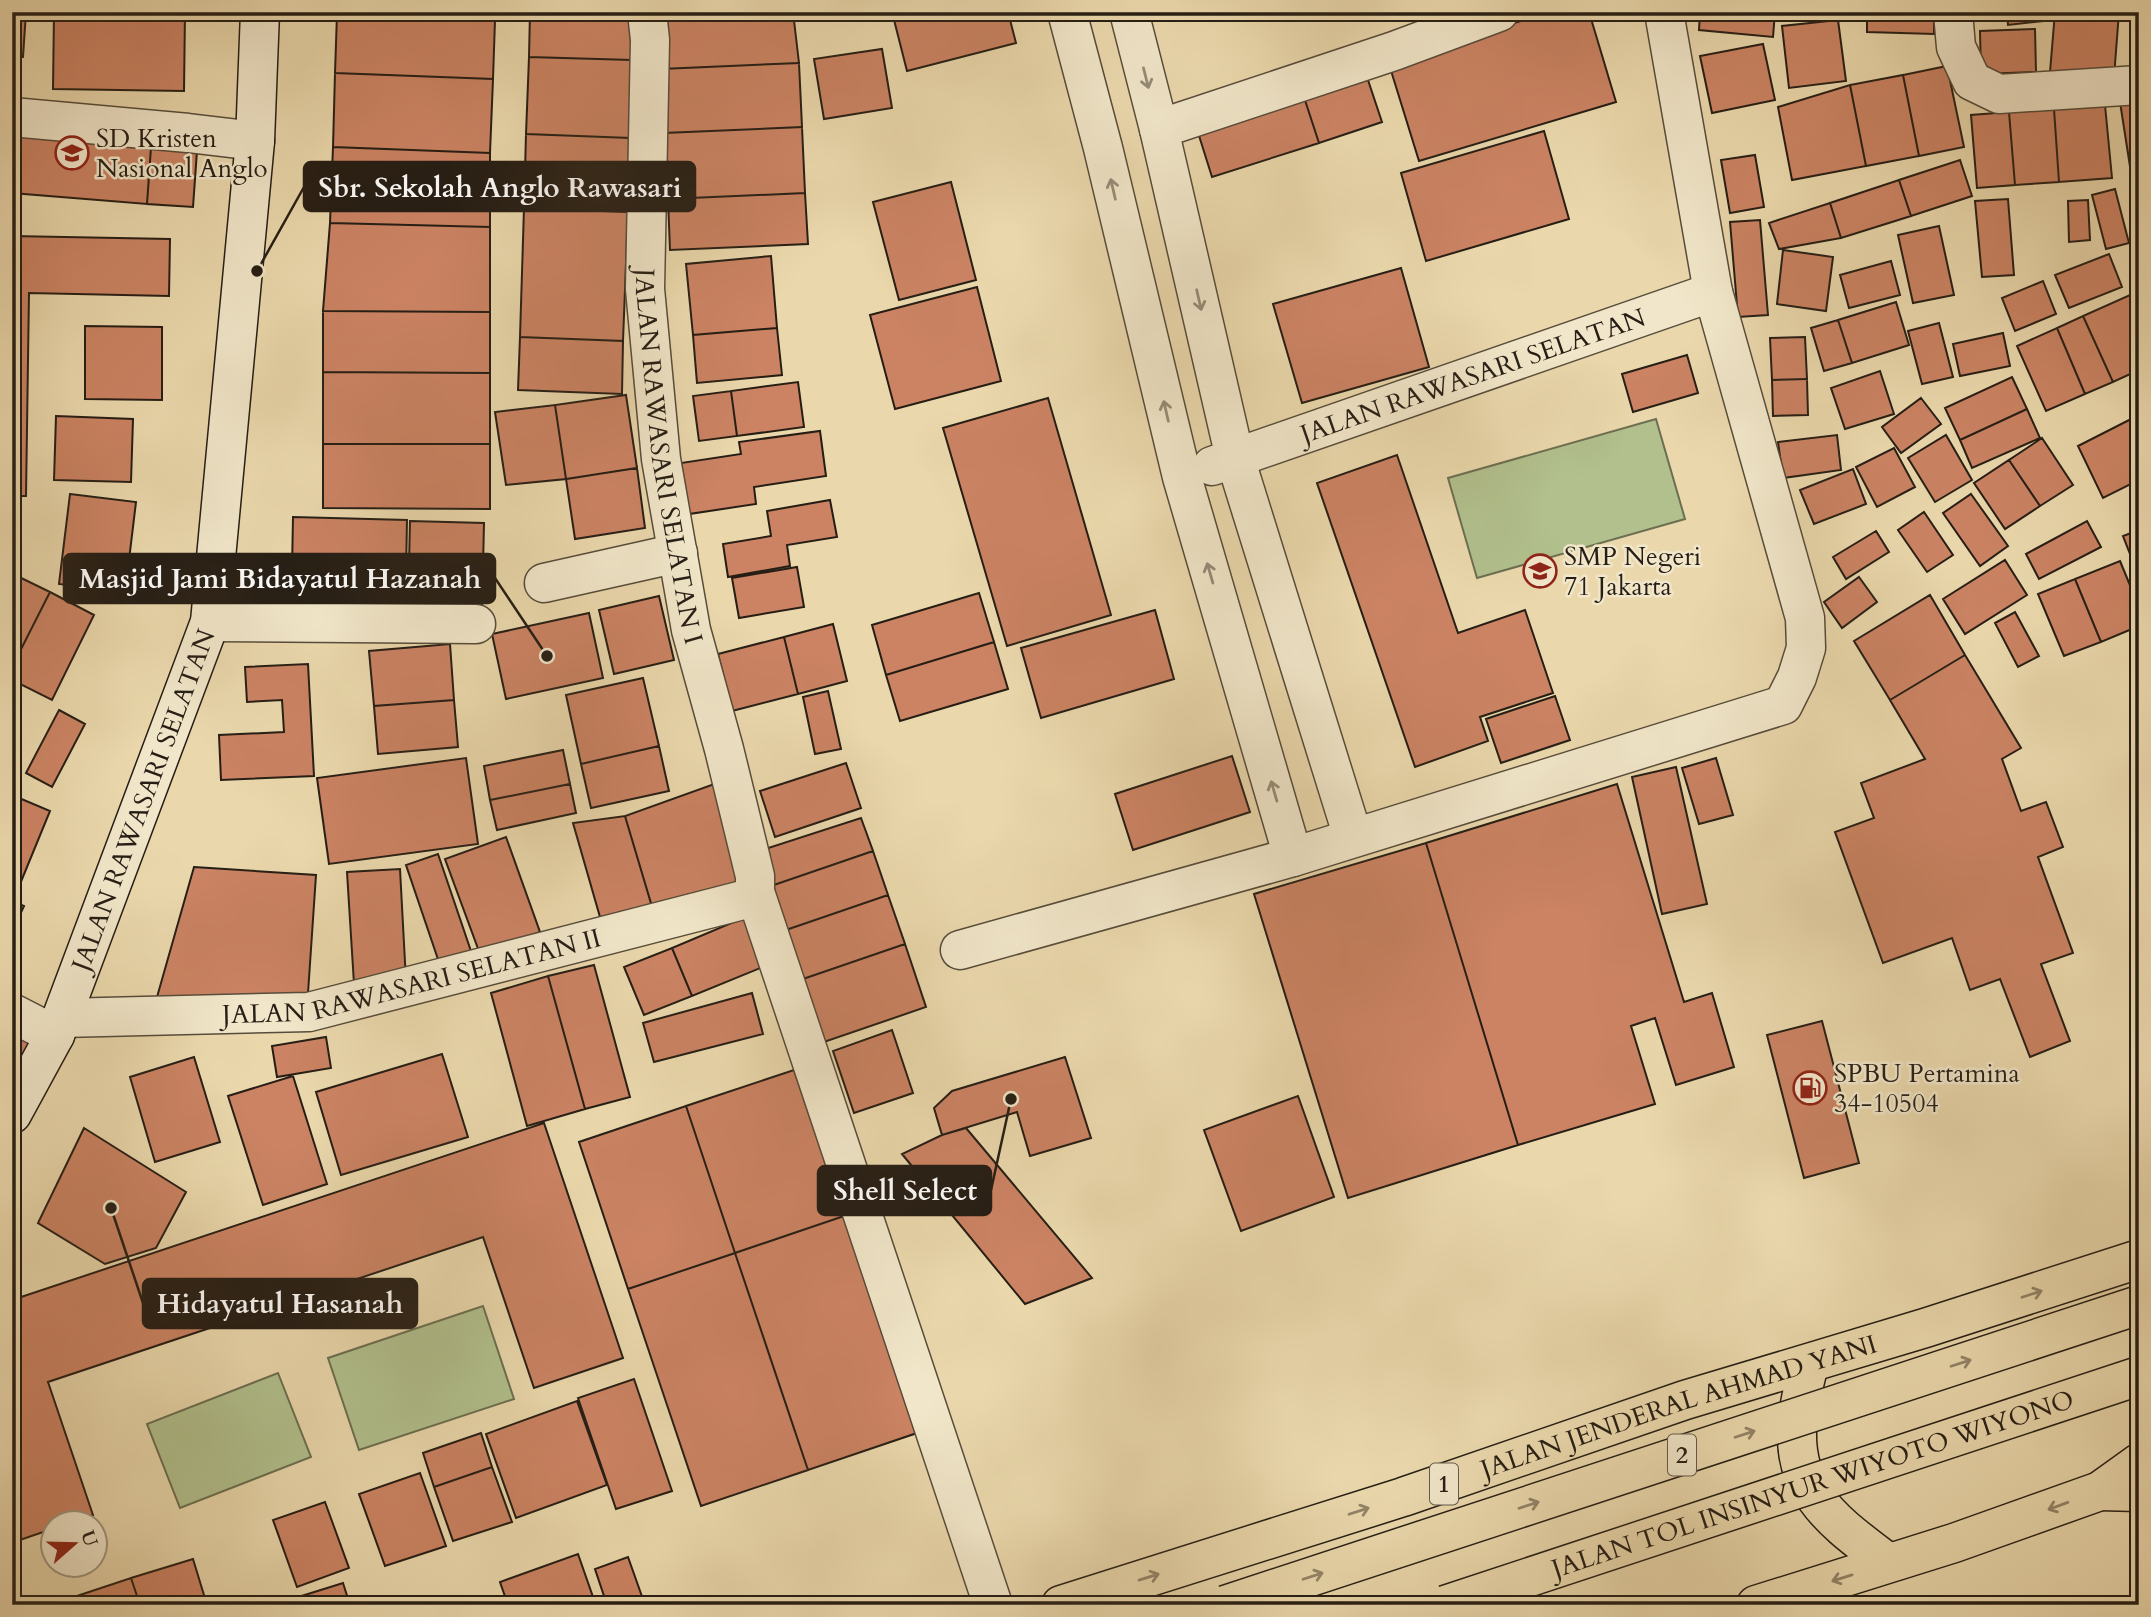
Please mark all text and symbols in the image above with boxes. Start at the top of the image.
one-way arrow [1140,67,1153,89]
place label: SD Kristen Nasional Anglo [96,121,268,186]
school or university icon: SD Kristen Nasional Anglo [53,134,91,172]
callout: Sbr. Sekolah Anglo Rawasari [304,162,695,211]
text: Sbr. Sekolah Anglo Rawasari [318,169,682,207]
one-way arrow [1106,178,1119,201]
street label: JALAN RAWASARI SELATAN I [627,264,711,648]
one-way arrow [1192,288,1206,311]
street label: JALAN RAWASARI SELATAN [1292,300,1650,453]
one-way arrow [1159,400,1172,423]
place label: SMP Negeri 71 Jakarta [1564,539,1701,604]
school or university icon: SMP Negeri 71 Jakarta [1521,552,1559,590]
callout: Masjid Jami Bidayatul Hazanah [64,554,495,603]
text: Masjid Jami Bidayatul Hazanah [79,560,482,598]
one-way arrow [1202,562,1215,584]
street label: JALAN RAWASARI SELATAN [62,624,224,980]
one-way arrow [1267,781,1280,803]
street label: JALAN RAWASARI SELATAN II [218,920,605,1032]
place label: SPBU Pertamina 34-10504 [1834,1056,2020,1121]
fuel station icon: SPBU Pertamina 34-10504 [1791,1069,1829,1107]
callout: Shell Select [818,1166,991,1215]
text: Shell Select [833,1172,977,1210]
callout: Hidayatul Hasanah [143,1279,417,1328]
text: Hidayatul Hasanah [157,1285,404,1323]
one-way arrow [2020,1287,2042,1299]
street label: JALAN JENDERAL AHMAD YANI [1472,1326,1881,1488]
one-way arrow [1950,1356,1972,1368]
street label: JALAN TOL INSINYUR WIYOTO WIYONO [1543,1382,2078,1588]
one-way arrow [1734,1427,1756,1440]
road number: 2 [1668,1434,1696,1476]
road number: 1 [1430,1464,1458,1504]
one-way arrow [1518,1498,1540,1511]
one-way arrow [2047,1501,2069,1513]
one-way arrow [1348,1504,1370,1517]
north arrow [38,1508,108,1578]
text: U [74,1527,104,1551]
one-way arrow [1301,1569,1323,1581]
one-way arrow [1138,1570,1160,1583]
one-way arrow [1831,1572,1853,1585]

